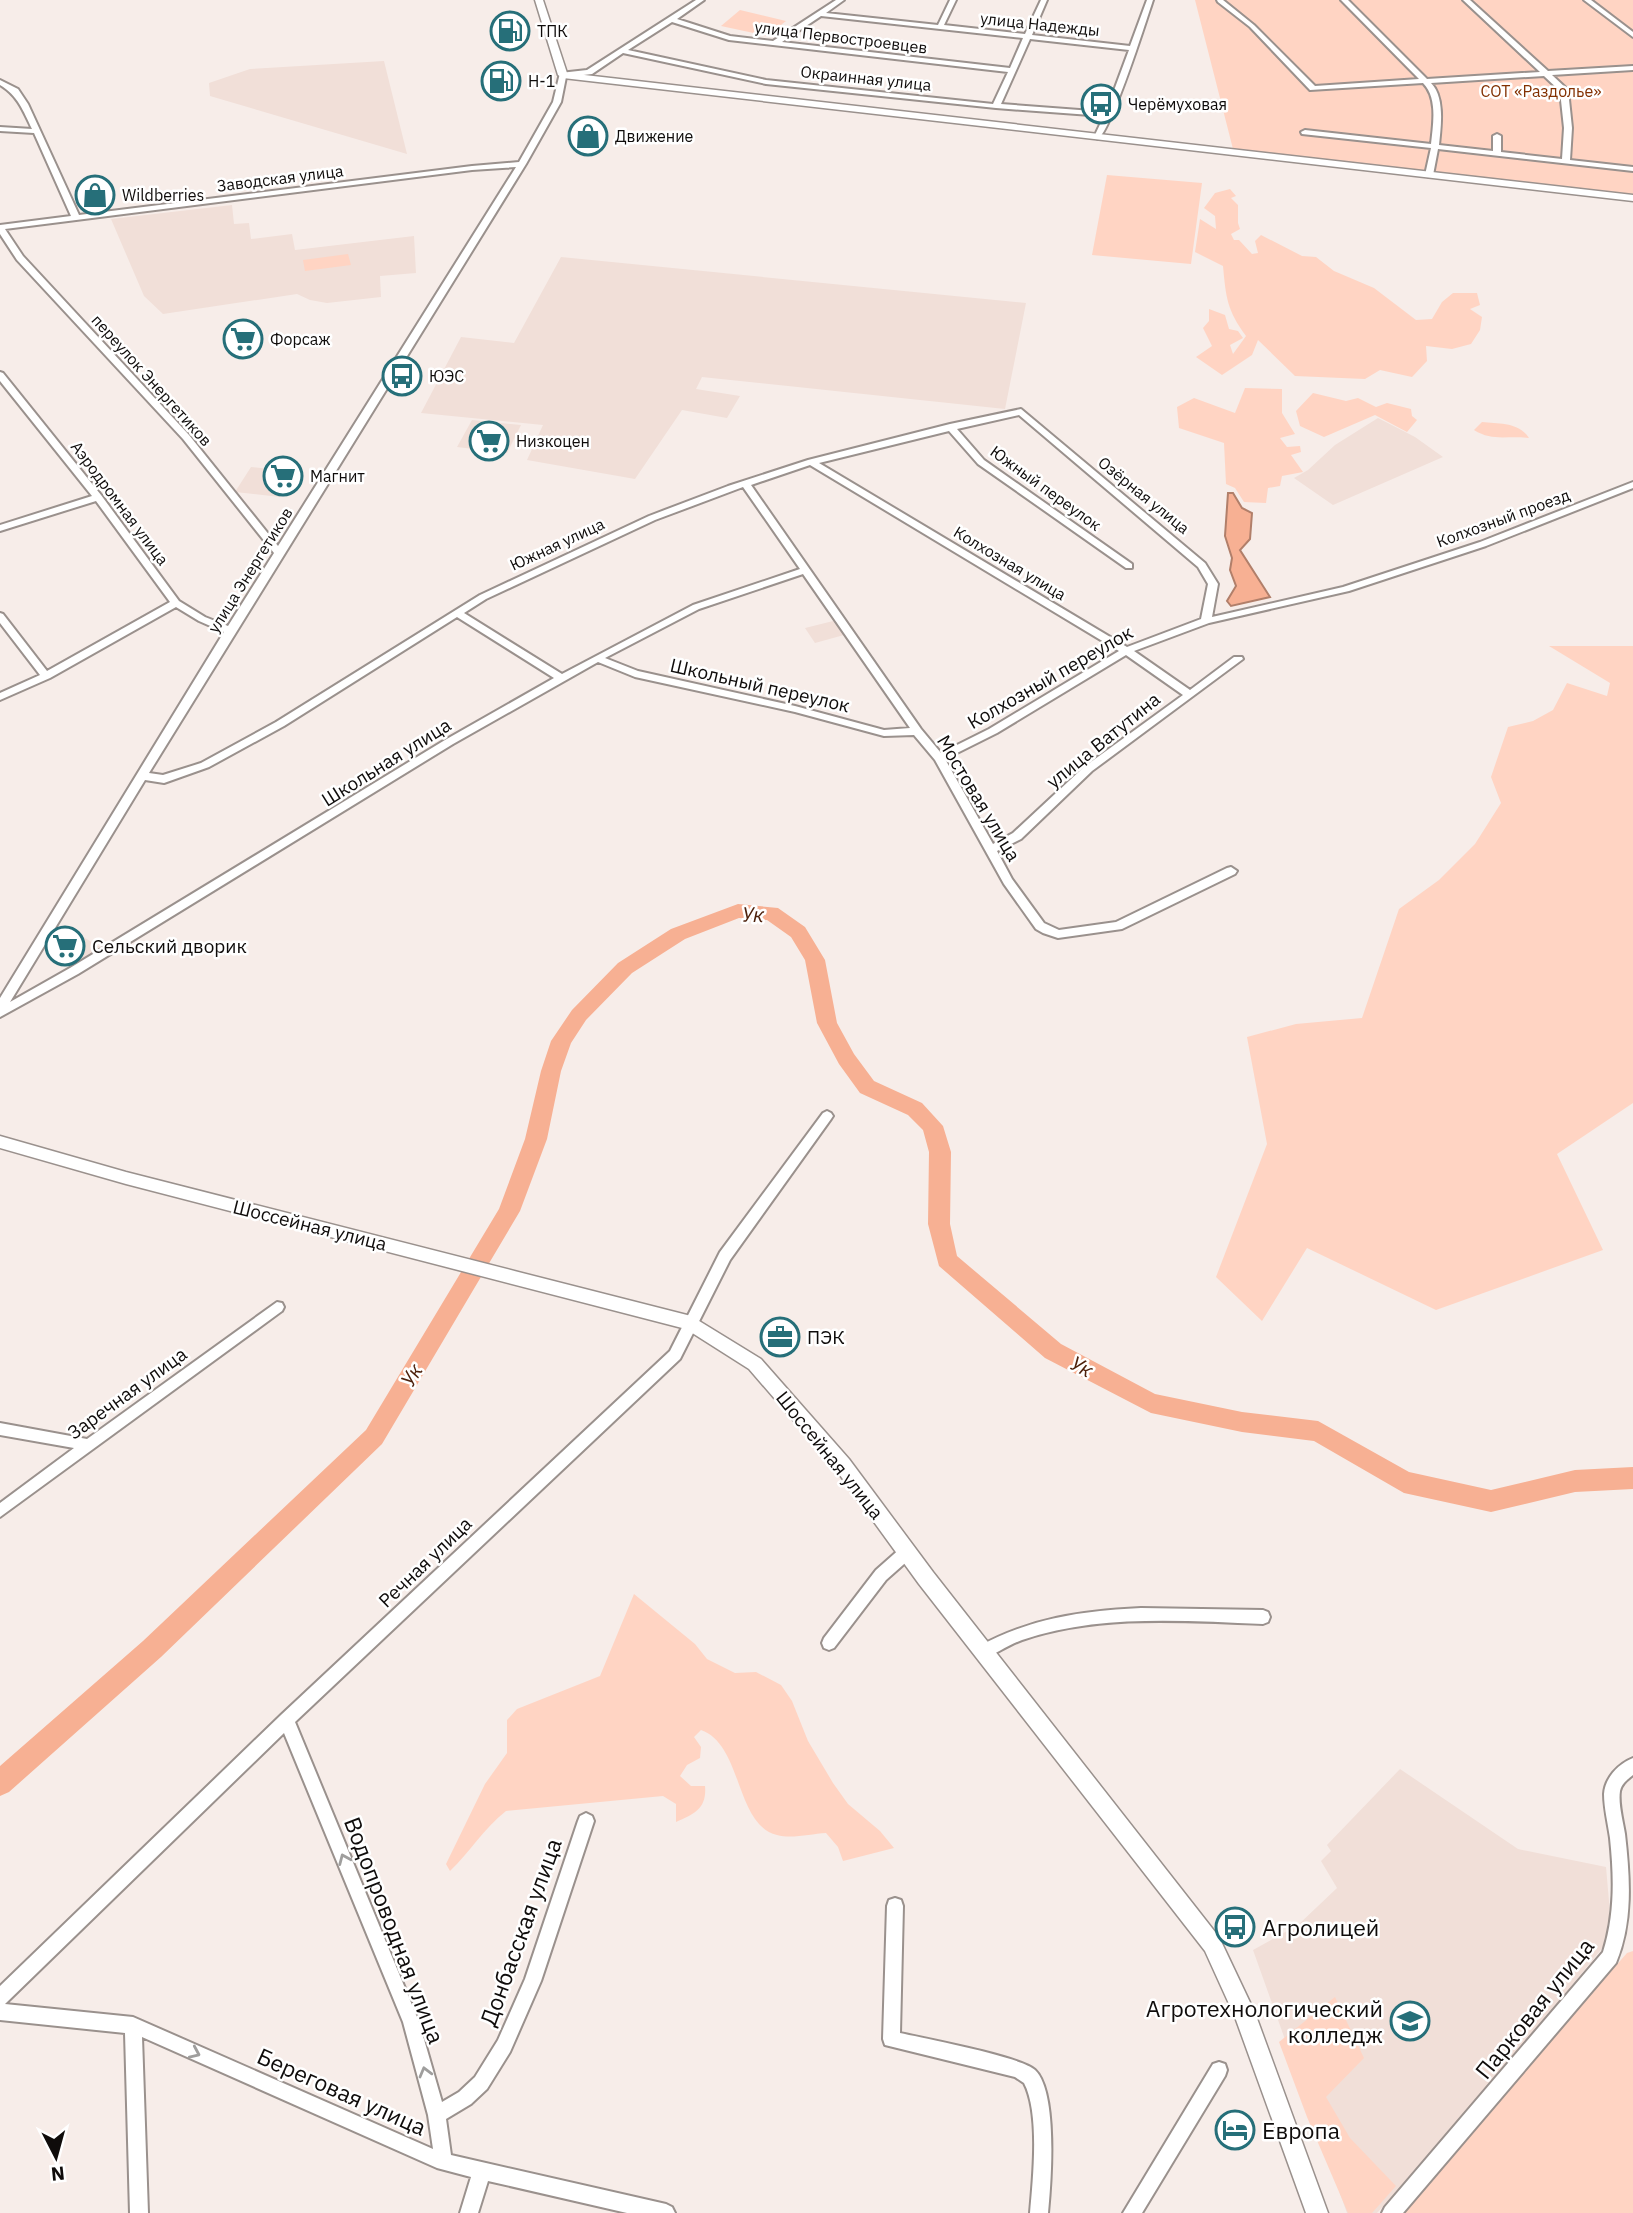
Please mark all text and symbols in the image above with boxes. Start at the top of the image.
street label: улица Надежды [979,8,1101,40]
fuel station icon: ТПК [489,10,531,52]
street label: улица Первостроевцев [753,16,929,58]
place label: ТПК [537,21,568,41]
fuel station icon: Н-1 [480,60,522,102]
street label: Окраинная улица [800,61,933,95]
place label: Н-1 [528,71,555,91]
park label: СОТ «Раздолье» [1481,81,1601,101]
bus stop icon: Черёмуховая [1080,83,1122,125]
place label: Черёмуховая [1128,94,1227,114]
shop icon: Движение [567,115,609,157]
place label: Движение [615,126,694,146]
street label: Заводская улица [216,160,345,196]
shop icon: Wildberries [74,174,116,216]
place label: Wildberries [122,185,204,205]
street label: переулок Энергетиков [88,310,216,450]
supermarket icon: Форсаж [222,318,264,360]
place label: Форсаж [270,329,331,349]
bus stop icon: ЮЭС [381,355,423,397]
place label: ЮЭС [429,366,464,386]
supermarket icon: Низкоцен [468,420,510,462]
place label: Низкоцен [516,431,590,451]
street label: Аэродромная улица [67,437,173,569]
street label: Южный переулок [987,441,1105,535]
street label: Озёрная улица [1094,452,1194,538]
supermarket icon: Магнит [262,455,304,497]
place label: Магнит [310,466,365,486]
street label: Колхозный проезд [1433,484,1573,551]
street label: улица Энергетиков [203,504,297,636]
street label: Южная улица [507,513,608,575]
street label: Колхозная улица [950,522,1070,605]
street label: Колхозный переулок [963,620,1137,734]
street label: Школьный переулок [668,653,852,717]
street label: улица Ватутина [1041,687,1165,793]
street label: Школьная улица [317,713,455,811]
street label: Мостовая улица [932,731,1026,865]
water label: Ук [742,900,765,928]
supermarket icon: Сельский дворик [44,925,86,967]
place label: Сельский дворик [92,934,247,958]
street label: Шоссейная улица [230,1194,390,1256]
office icon: ПЭК [759,1316,801,1358]
place label: ПЭК [807,1325,845,1349]
street label: Заречная улица [63,1342,191,1444]
water label: Ук [1066,1348,1099,1384]
water label: Ук [393,1358,429,1392]
street label: Шоссейная улица [771,1386,889,1524]
street label: Речная улица [373,1512,477,1612]
street label: Водопроводная улица [338,1812,452,2048]
street label: Донбасская улица [472,1834,568,2030]
one-way arrow [338,1854,352,1867]
bus stop icon: Агролицей [1214,1906,1256,1948]
place label: Агролицей [1262,1912,1379,1942]
street label: Парковая улица [1468,1931,1600,2085]
place label: Агротехнологический колледж [1146,1993,1383,2049]
school or university icon: Агротехнологический колледж [1389,2000,1431,2042]
street label: Береговая улица [253,2040,431,2142]
one-way arrow [188,2045,200,2059]
one-way arrow [419,2066,433,2078]
hotel icon: Европа [1214,2109,1256,2151]
place label: Европа [1262,2115,1340,2145]
north arrow [21,2122,91,2192]
text: N [50,2161,66,2187]

